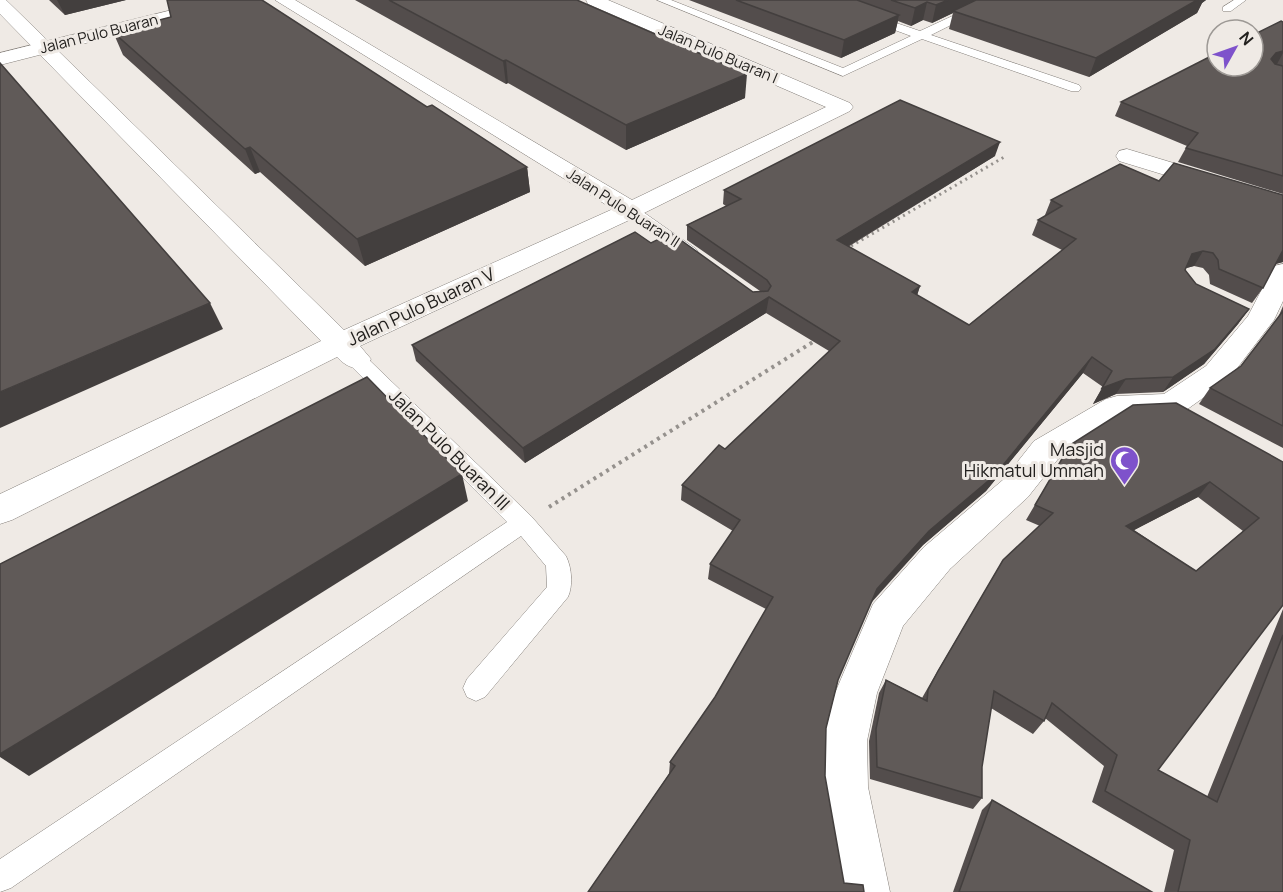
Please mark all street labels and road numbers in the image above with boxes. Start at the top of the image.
street label: Jalan Pulo Buaran [38,9,160,58]
street label: Jalan Pulo Buaran I [655,19,781,88]
street label: Jalan Pulo Buaran II [563,163,684,252]
street label: Jalan Pulo Buaran V [343,261,498,351]
street label: Jalan Pulo Buaran III [384,384,515,515]

